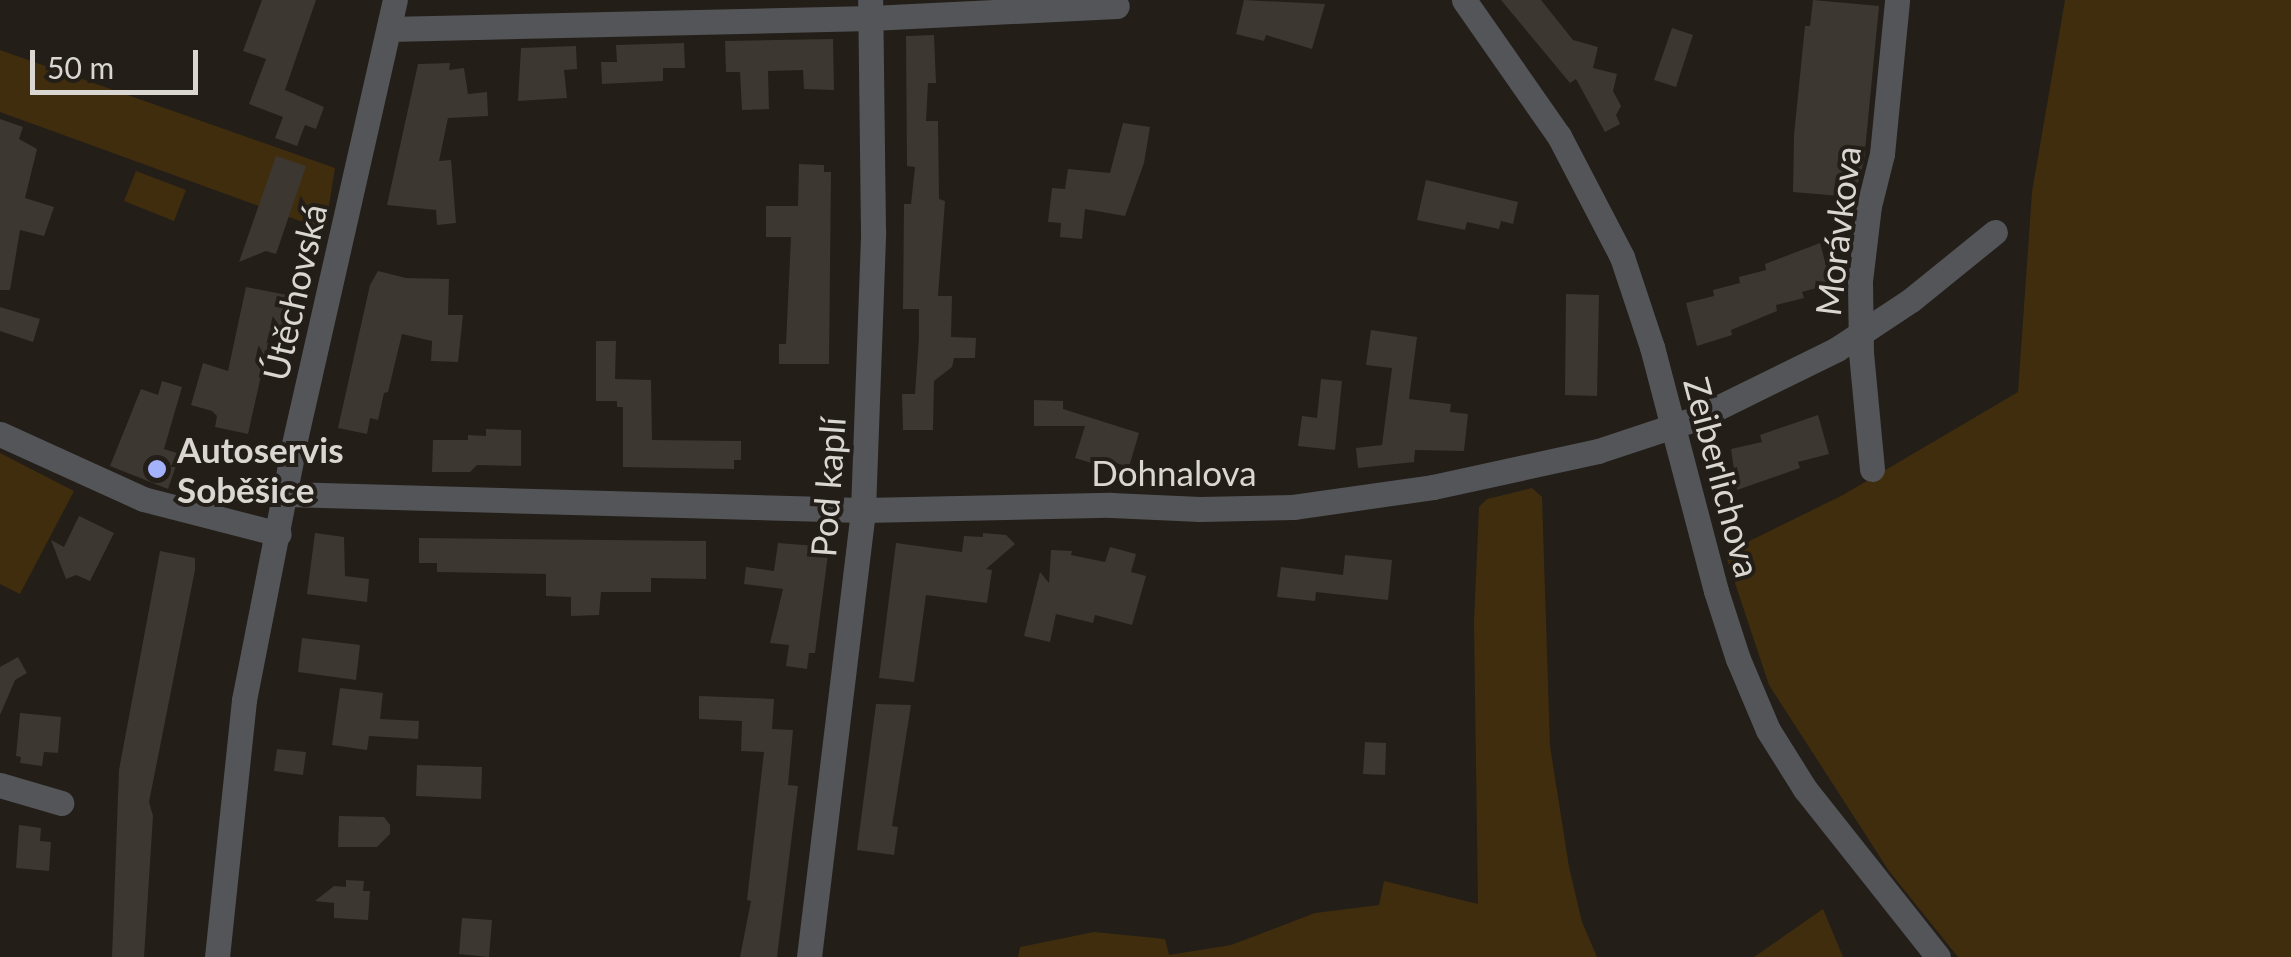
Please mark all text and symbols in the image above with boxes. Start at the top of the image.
scale bar [35,30,202,92]
text: 50 m [47,49,114,85]
street label: Morávkova [1806,144,1868,318]
street label: Útěchovská [253,200,335,384]
street label: Zeiberlichova [1676,372,1770,582]
street label: Pod kaplí [801,416,853,558]
place label: Autoservis Soběšice [177,428,344,510]
street label: Dohnalova [1091,451,1257,493]
marker: Autoservis Soběšice [146,458,168,480]

